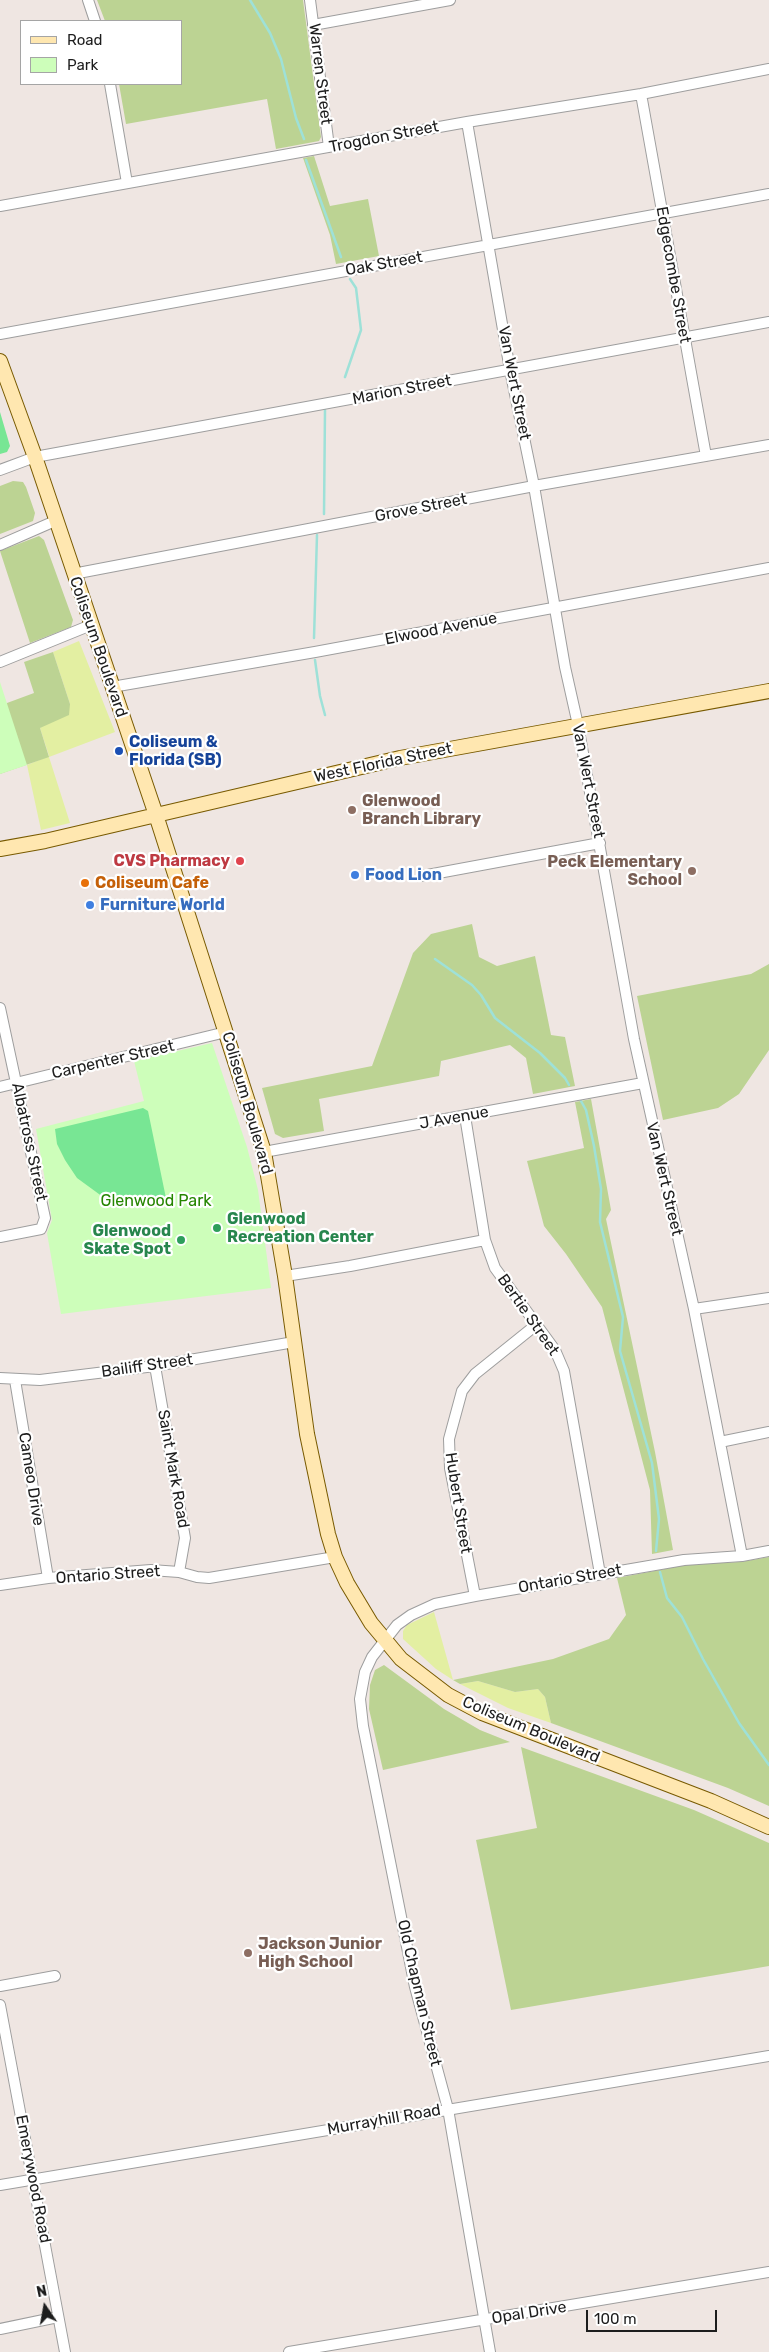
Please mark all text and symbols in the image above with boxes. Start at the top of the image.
legend [20,20,182,85]
street label: Warren Street [304,22,336,126]
text: Road [67,31,103,49]
text: Park [67,56,98,74]
street label: Trogdon Street [328,117,440,157]
street label: Edgecombe Street [652,205,694,345]
street label: Oak Street [344,248,424,280]
street label: Van Wert Street [494,324,534,442]
street label: Marion Street [351,371,453,409]
street label: Grove Street [373,490,469,526]
street label: Coliseum Boulevard [65,574,131,720]
street label: Elwood Avenue [383,609,499,649]
street label: Van Wert Street [568,722,608,840]
place label: Coliseum & Florida (SB) [129,732,222,770]
street label: West Florida Street [312,739,454,787]
marker: Coliseum & Florida (SB) [113,745,125,757]
place label: Glenwood Branch Library [362,791,481,829]
marker: Glenwood Branch Library [346,804,358,816]
place label: CVS Pharmacy [114,851,230,871]
place label: Peck Elementary School [547,852,682,890]
marker: CVS Pharmacy [234,855,246,867]
place label: Food Lion [365,865,442,885]
marker: Peck Elementary School [686,865,698,877]
marker: Food Lion [349,869,361,881]
place label: Coliseum Cafe [95,873,209,893]
marker: Coliseum Cafe [79,877,91,889]
place label: Furniture World [100,895,225,915]
marker: Furniture World [84,899,96,911]
street label: Coliseum Boulevard [217,1030,277,1176]
street label: Carpenter Street [50,1037,176,1083]
street label: Albatross Street [7,1081,51,1203]
street label: J Avenue [418,1102,490,1134]
street label: Van Wert Street [642,1120,686,1238]
park label: Glenwood Park [100,1191,212,1211]
place label: Glenwood Recreation Center [227,1209,374,1247]
place label: Glenwood Skate Spot [84,1221,171,1259]
marker: Glenwood Recreation Center [211,1222,223,1234]
marker: Glenwood Skate Spot [175,1234,187,1246]
street label: Bertie Street [493,1271,563,1359]
street label: Bailiff Street [100,1350,194,1382]
street label: Saint Mark Road [153,1408,193,1530]
street label: Cameo Drive [14,1431,48,1527]
street label: Hubert Street [441,1451,475,1555]
street label: Ontario Street [517,1560,623,1598]
street label: Ontario Street [55,1562,161,1588]
street label: Coliseum Boulevard [459,1692,603,1768]
street label: Old Chapman Street [393,1918,445,2068]
place label: Jackson Junior High School [258,1934,382,1972]
marker: Jackson Junior High School [242,1947,254,1959]
street label: Murrayhill Road [326,2101,442,2139]
street label: Emerywood Road [11,2113,55,2245]
north arrow [20,2282,70,2332]
text: N [35,2282,48,2301]
street label: Opal Drive [490,2298,568,2328]
scale bar [589,2300,720,2332]
text: 100 m [594,2310,636,2328]

